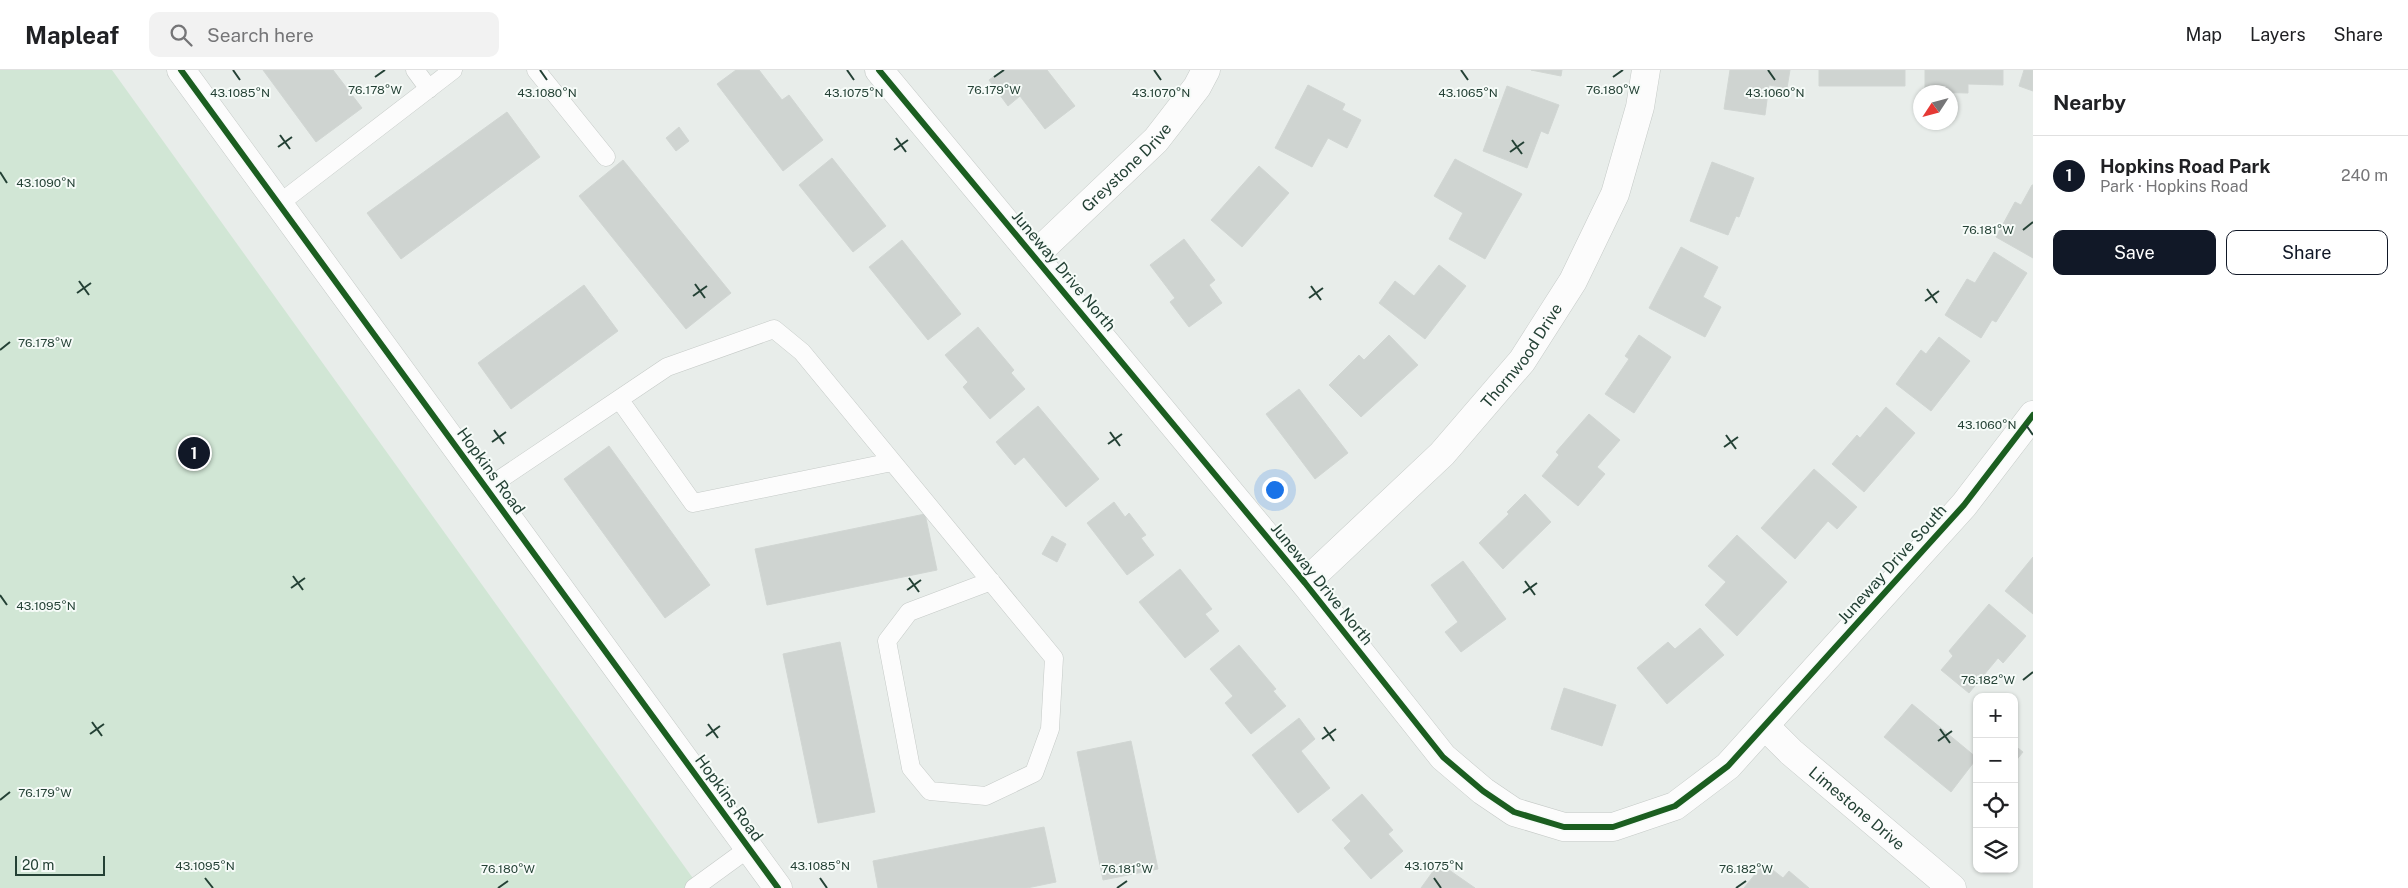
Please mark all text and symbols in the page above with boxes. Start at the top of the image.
search box [149,12,499,57]
text: Mapleaf [25,21,119,49]
icon: search [167,21,195,49]
text: Search here [207,24,314,46]
text: Map [2186,24,2222,45]
text: Layers [2250,24,2306,45]
text: Share [2334,24,2383,45]
text: 76.178°W [348,83,402,97]
text: 76.179°W [967,83,1021,97]
text: 76.180°W [1586,83,1641,97]
north arrow [1913,85,1958,130]
text: 43.1085°N [210,86,270,100]
text: 43.1080°N [517,86,577,100]
text: 43.1075°N [824,86,884,100]
text: 43.1070°N [1132,86,1190,100]
text: 43.1065°N [1438,86,1498,100]
text: 43.1060°N [1745,86,1805,100]
text: Nearby [2053,90,2126,115]
street label: Greystone Drive [1077,119,1175,216]
text: Hopkins Road Park [2100,155,2270,177]
text: 1 [2066,166,2072,185]
text: 240 m [2341,166,2388,185]
text: 43.1090°N [16,176,76,190]
text: Park · Hopkins Road [2100,177,2248,196]
street label: Juneway Drive North [1008,207,1120,335]
text: 76.181°W [1962,223,2014,237]
button: Save [2053,230,2216,275]
button: Share [2226,230,2388,275]
street label: Thornwood Drive [1477,300,1566,412]
text: 76.178°W [18,336,72,350]
text: 43.1060°N [1957,418,2017,432]
street label: Hopkins Road [453,424,529,518]
pin: 1 [178,434,210,472]
your location [1262,477,1288,503]
street label: Juneway Drive South [1834,501,1950,627]
street label: Juneway Drive North [1267,519,1377,649]
text: 43.1095°N [16,599,76,613]
text: 76.182°W [1961,673,2016,687]
map controls [1973,693,2018,873]
button: + [1973,693,2018,738]
button: − [1973,738,2018,783]
street label: Hopkins Road [691,751,767,845]
street label: Limestone Drive [1805,762,1909,854]
button: locate [1973,783,2018,828]
text: 76.179°W [18,786,72,800]
button: layers [1973,828,2018,873]
scale bar [15,853,105,876]
text: 20 m [22,857,54,873]
text: 43.1095°N [175,859,235,873]
text: 43.1085°N [790,859,850,873]
text: 43.1075°N [1404,859,1464,873]
text: 76.180°W [481,862,536,876]
text: 76.181°W [1101,862,1153,876]
text: 76.182°W [1719,862,1774,876]

